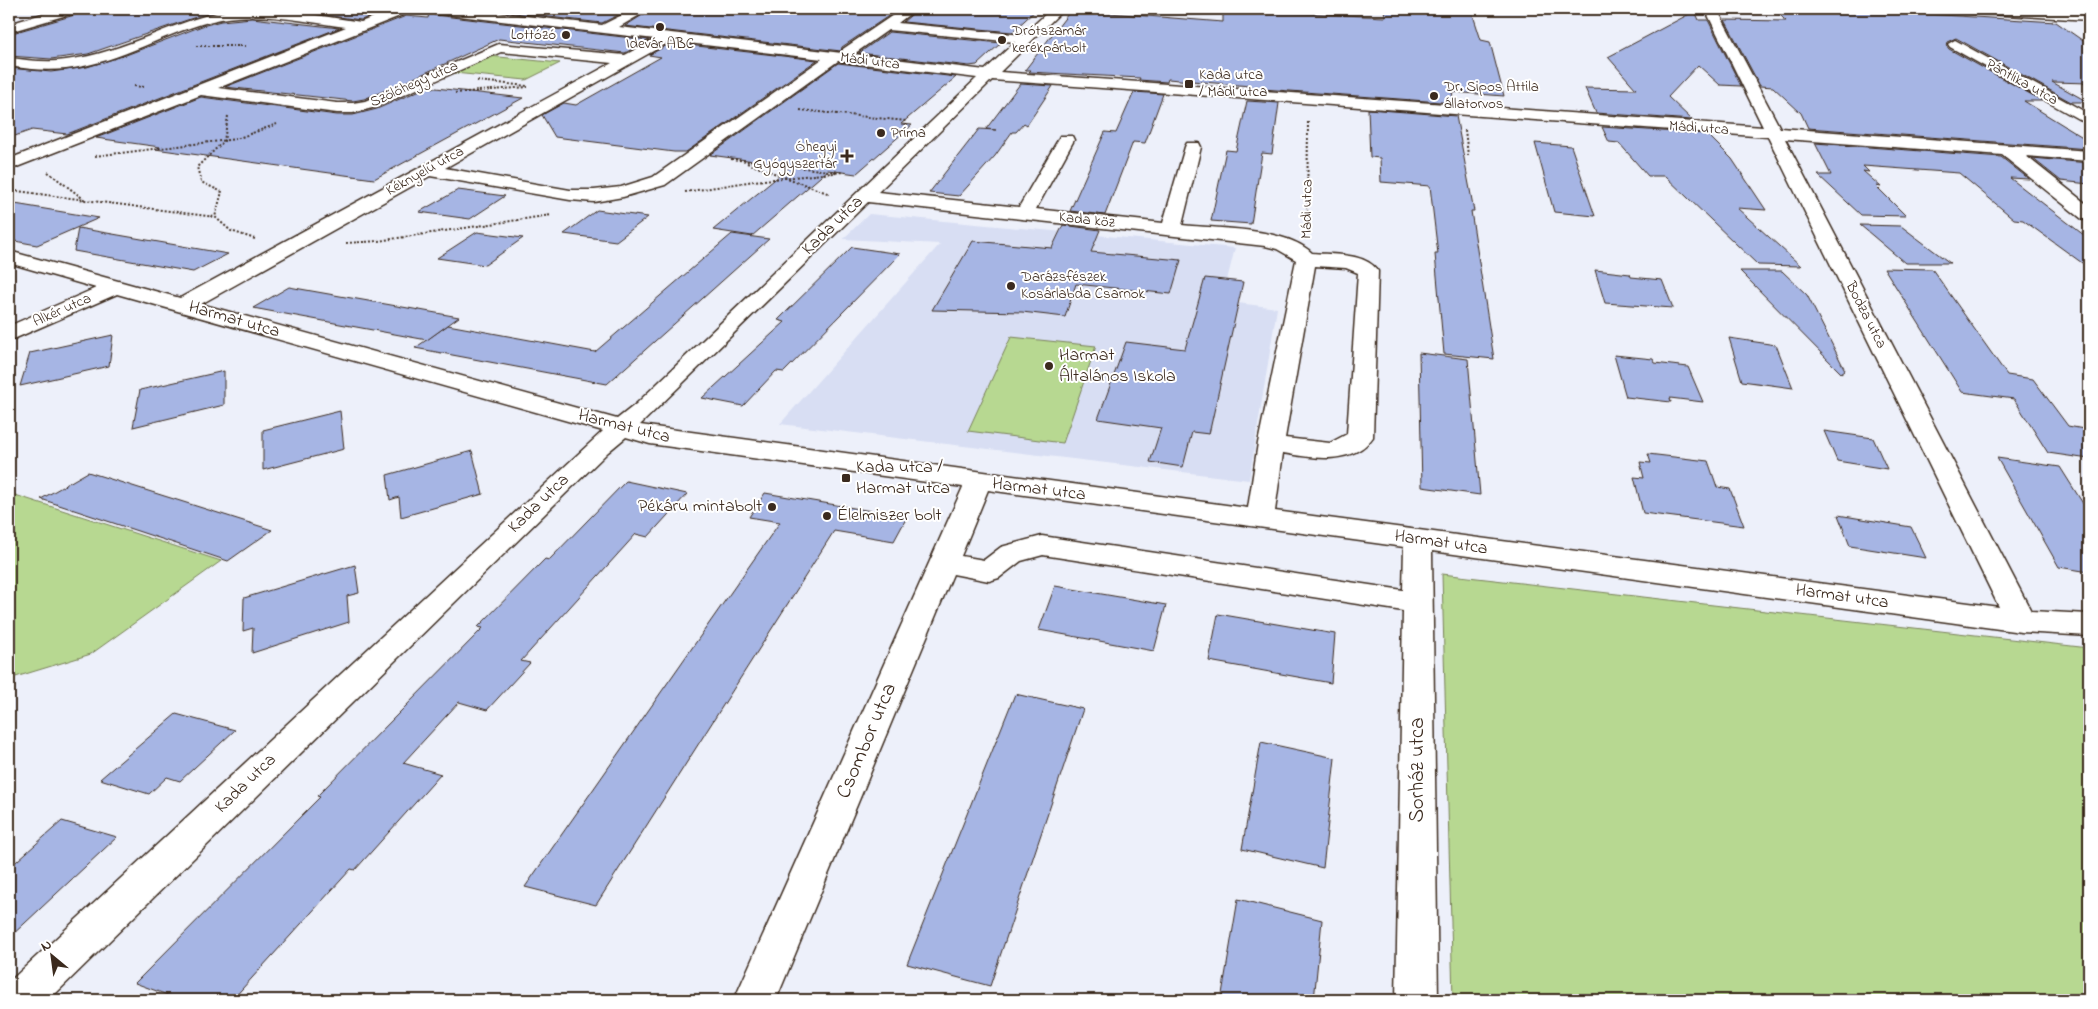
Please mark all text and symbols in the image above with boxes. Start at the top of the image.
place label: Drótszamár kerékpárbolt [1011,20,1087,59]
marker: Idevár ABC [654,21,666,33]
place label: Lottózó [511,24,556,46]
marker: Lottózó [560,29,572,41]
place label: Idevár ABC [626,33,694,55]
marker: Drótszamár kerékpárbolt [996,34,1008,46]
street label: Mádi utca [839,46,901,76]
street label: Pántlika utca [1982,53,2062,111]
street label: Szőlőhegy utca [367,55,462,114]
place label: Kada utca / Mádi utca [1199,64,1267,103]
place label: Dr. Sipos Attila állatorvos [1443,76,1539,115]
marker: Kada utca / Mádi utca [1183,78,1195,90]
marker: Dr. Sipos Attila állatorvos [1428,90,1440,102]
street label: Mádi utca [1668,115,1730,141]
place label: Príma [891,122,926,144]
marker: Príma [875,127,887,139]
place label: Óhegyi Gyógyszertár [753,136,837,176]
street label: Kéknyelű utca [382,140,469,202]
marker: Óhegyi Gyógyszertár [841,150,853,162]
street label: Mádi utca [1295,179,1319,239]
street label: Kada utca [796,190,870,262]
street label: Kada köz [1058,206,1117,234]
place label: Darázsfészek Kosárlabda Csarnok [1020,266,1145,305]
street label: Bodza utca [1839,277,1892,352]
marker: Darázsfészek Kosárlabda Csarnok [1005,280,1017,292]
street label: Alkér utca [29,287,95,333]
street label: Harmat utca [185,295,283,345]
place label: Harmat Általános Iskola [1059,343,1176,390]
marker: Harmat Általános Iskola [1043,360,1055,372]
street label: Harmat utca [575,403,673,451]
place label: Kada utca / Harmat utca [856,455,950,502]
street label: Kada utca [502,468,576,540]
street label: Harmat utca [991,471,1087,509]
marker: Kada utca / Harmat utca [840,472,852,484]
place label: Pékáru mintabolt [638,494,762,520]
marker: Pékáru mintabolt [766,501,778,513]
place label: Élelmiszer bolt [837,503,941,529]
marker: Élelmiszer bolt [821,510,833,522]
street label: Harmat utca [1393,524,1489,562]
street label: Harmat utca [1794,578,1890,616]
street label: Csombor utca [829,679,905,803]
street label: Sorház utca [1403,717,1433,823]
street label: Kada utca [209,748,283,820]
north arrow [28,932,78,982]
text: N [37,934,56,957]

